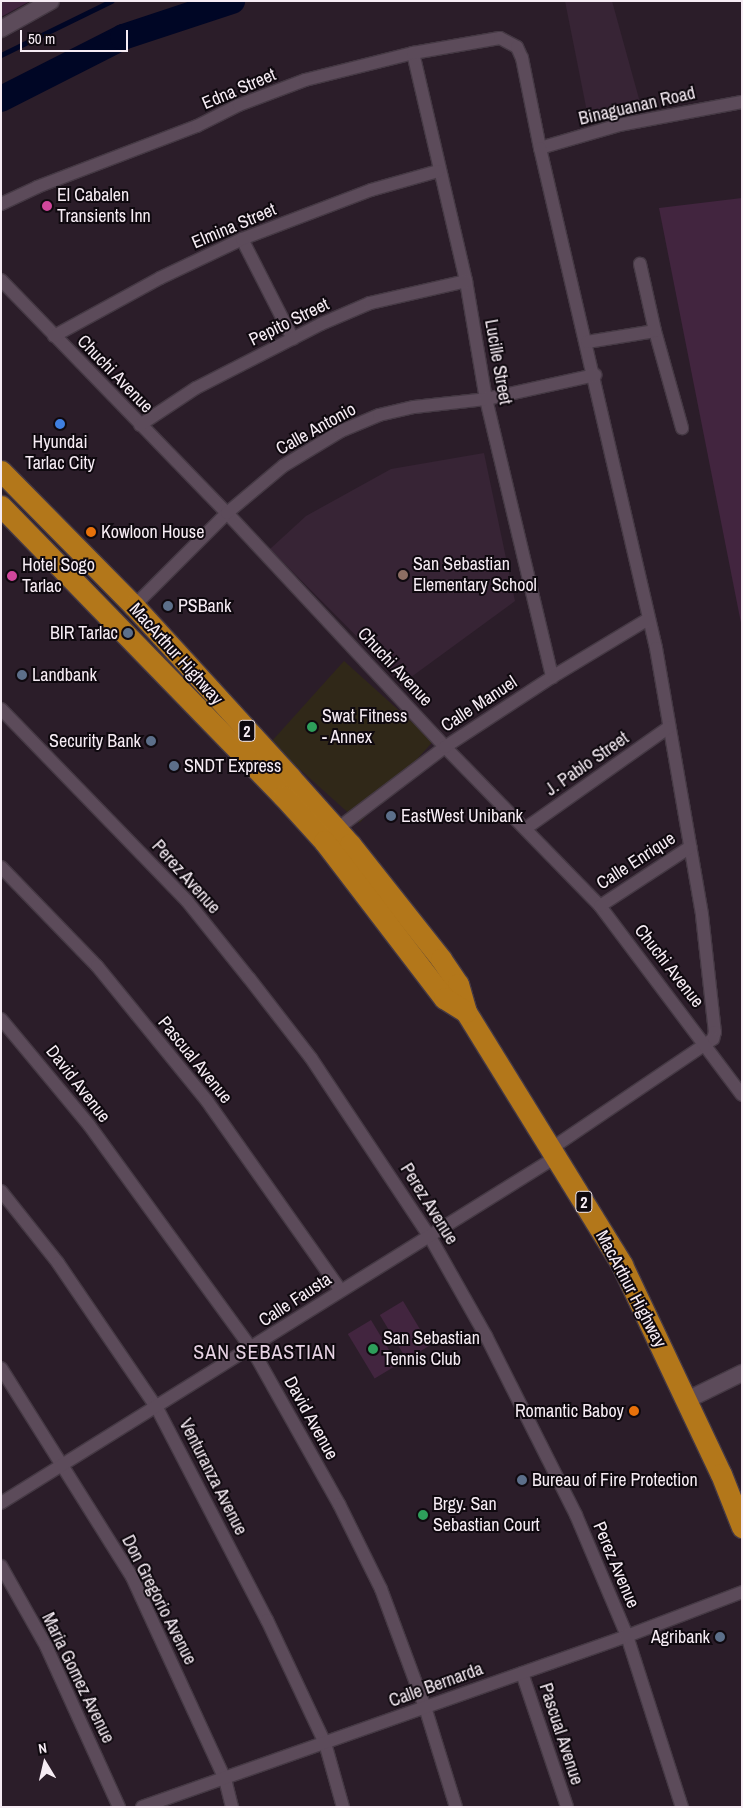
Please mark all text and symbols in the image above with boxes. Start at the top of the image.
scale bar [22,20,130,52]
text: 50 m [28,28,55,49]
street label: Edna Street [199,64,279,114]
street label: Binaguanan Road [577,82,697,130]
place label: El Cabalen Transients Inn [57,185,151,228]
street label: Elmina Street [189,199,279,253]
marker: El Cabalen Transients Inn [41,200,53,212]
street label: Pepito Street [246,293,332,351]
street label: Lucille Street [480,318,516,406]
street label: Chuchi Avenue [72,330,158,418]
street label: Calle Antonio [272,398,360,460]
marker: Hyundai Tarlac City [54,418,66,430]
place label: Hyundai Tarlac City [25,432,95,474]
place label: Kowloon House [101,521,204,543]
marker: Kowloon House [85,526,97,538]
place label: San Sebastian Elementary School [413,554,537,596]
place label: Hotel Sogo Tarlac [22,555,95,598]
marker: San Sebastian Elementary School [397,569,409,581]
marker: Hotel Sogo Tarlac [6,570,18,582]
place label: PSBank [178,595,231,617]
street label: MacArthur Highway [125,599,227,709]
marker: PSBank [162,600,174,612]
place label: BIR Tarlac [50,622,118,644]
street label: Chuchi Avenue [353,623,437,711]
marker: BIR Tarlac [122,627,134,639]
place label: Landbank [32,664,97,686]
marker: Landbank [16,669,28,681]
street label: Calle Manuel [437,671,521,737]
place label: Swat Fitness - Annex [322,706,407,749]
road number: 2 [238,718,256,744]
marker: Swat Fitness - Annex [306,721,318,733]
street label: J. Pablo Street [541,727,633,801]
place label: Security Bank [49,730,141,752]
marker: Security Bank [145,735,157,747]
place label: SNDT Express [184,755,282,777]
marker: SNDT Express [168,760,180,772]
place label: EastWest Unibank [401,805,523,827]
marker: EastWest Unibank [385,810,397,822]
street label: Calle Enrique [593,828,679,894]
street label: Perez Avenue [147,835,225,919]
street label: Chuchi Avenue [629,920,709,1012]
street label: Pascual Avenue [153,1012,237,1108]
street label: David Avenue [41,1041,115,1127]
street label: Perez Avenue [395,1159,463,1249]
road number: 2 [575,1188,593,1216]
street label: MacArthur Highway [591,1227,671,1351]
street label: Calle Fausta [255,1269,335,1331]
place label: San Sebastian Tennis Club [383,1328,480,1370]
district label: SAN SEBASTIAN [192,1339,338,1363]
marker: San Sebastian Tennis Club [367,1343,379,1355]
street label: David Avenue [279,1372,343,1464]
place label: Romantic Baboy [515,1400,624,1422]
marker: Romantic Baboy [628,1405,640,1417]
street label: Venturanza Avenue [174,1415,252,1539]
place label: Bureau of Fire Protection [532,1469,698,1491]
marker: Bureau of Fire Protection [516,1474,528,1486]
place label: Brgy. San Sebastian Court [433,1494,540,1536]
marker: Brgy. San Sebastian Court [417,1509,429,1521]
street label: Perez Avenue [588,1518,644,1612]
street label: Don Gregorio Avenue [117,1531,201,1669]
street label: Maria Gomez Avenue [37,1609,119,1747]
place label: Agribank [651,1626,710,1648]
marker: Agribank [714,1631,726,1643]
street label: Calle Bernarda [386,1658,486,1712]
street label: Pascual Avenue [534,1680,588,1788]
north arrow [20,1738,70,1788]
text: N [37,1739,48,1758]

